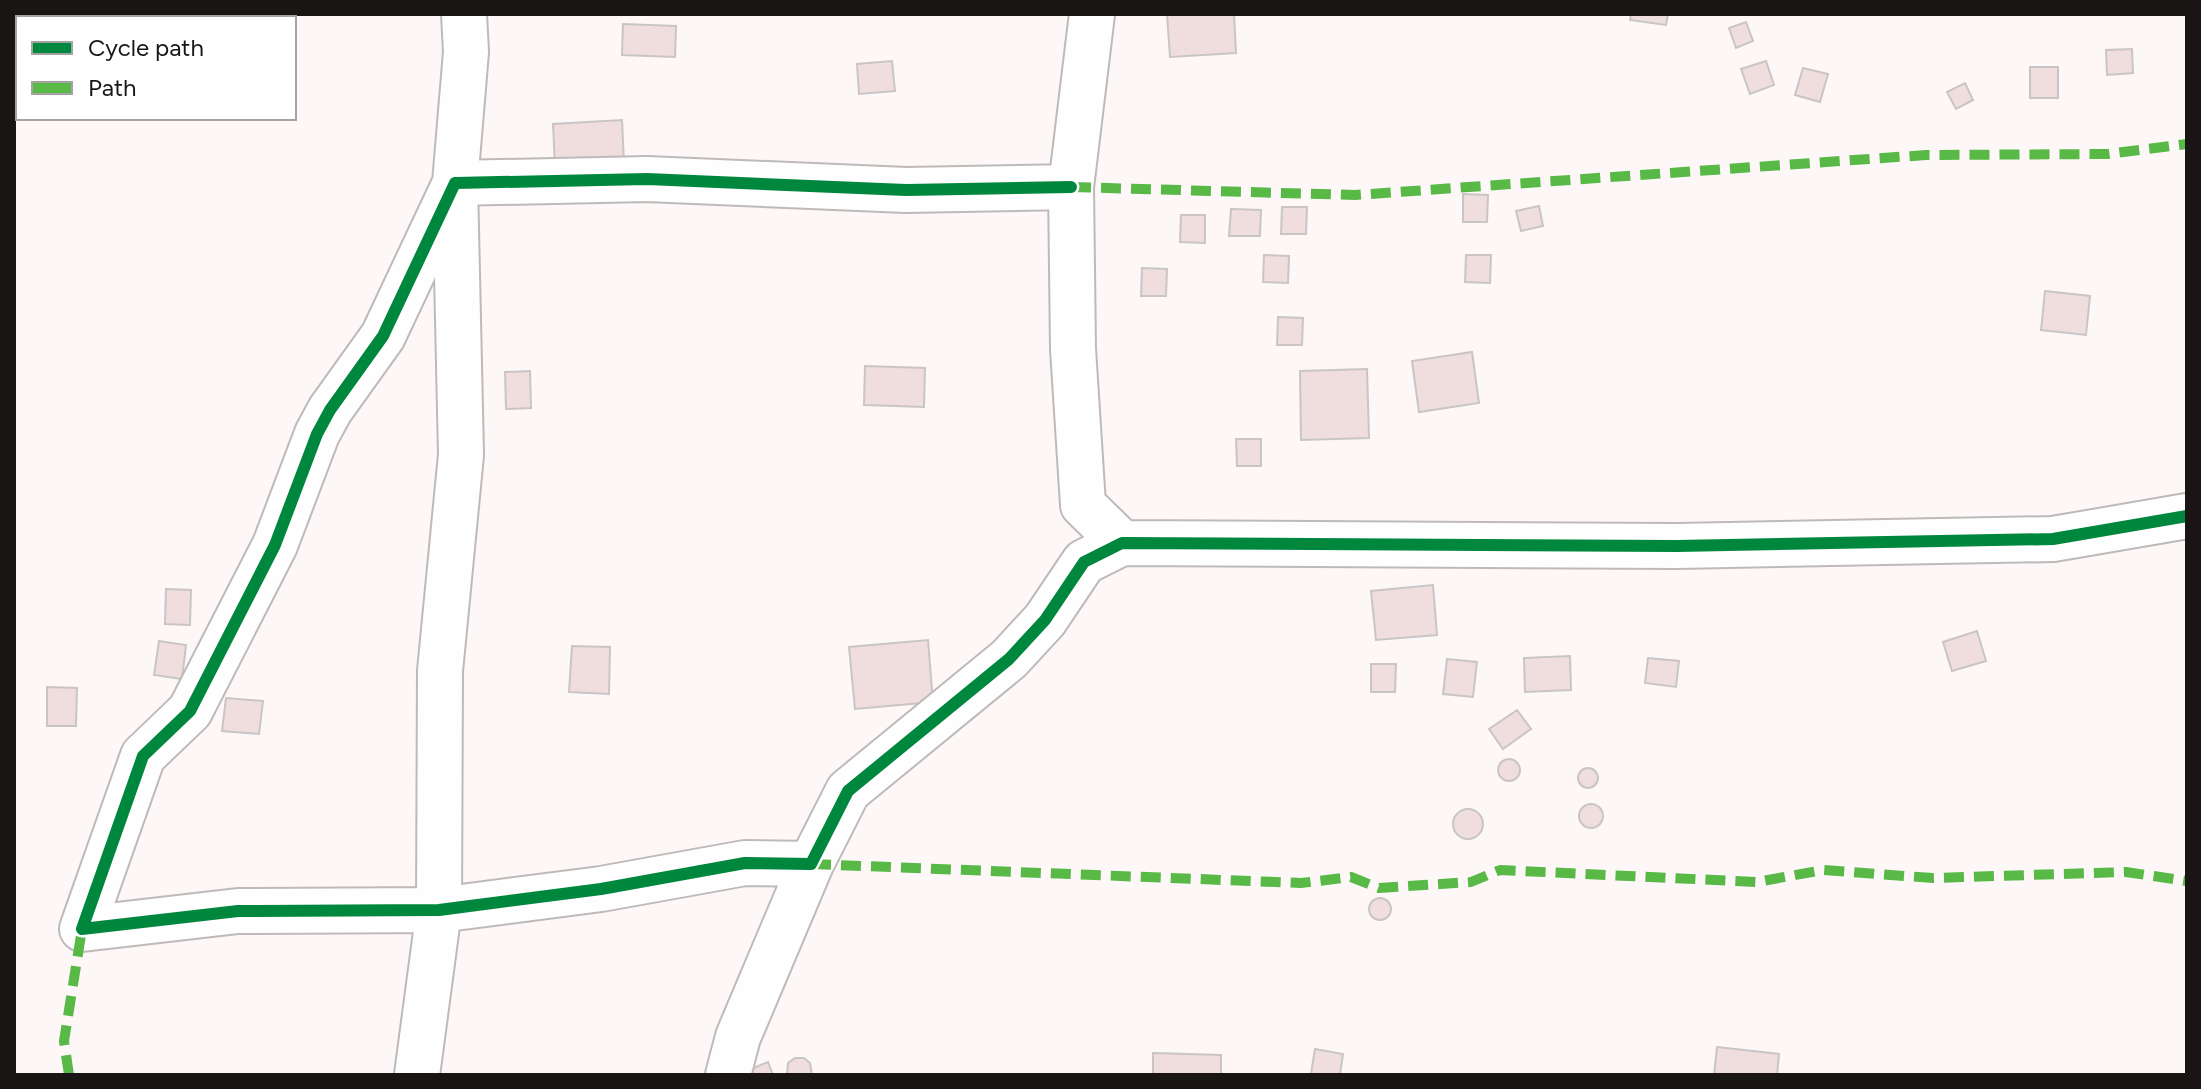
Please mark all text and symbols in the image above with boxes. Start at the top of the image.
legend [16,16,296,120]
text: Cycle path [88,33,204,62]
text: Path [88,73,136,102]

